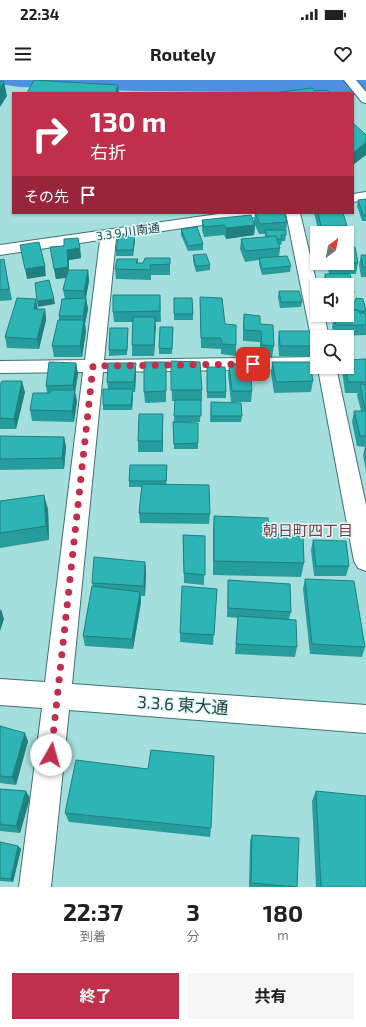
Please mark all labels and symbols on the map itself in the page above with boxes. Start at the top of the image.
street label: 3.3.9 川南通 [95,220,161,242]
north arrow [310,226,354,270]
pin [236,347,270,381]
district label: 朝日町四丁目 [263,521,353,539]
street label: 3.3.6 東大通 [137,691,229,717]
position arrow [30,734,72,776]

